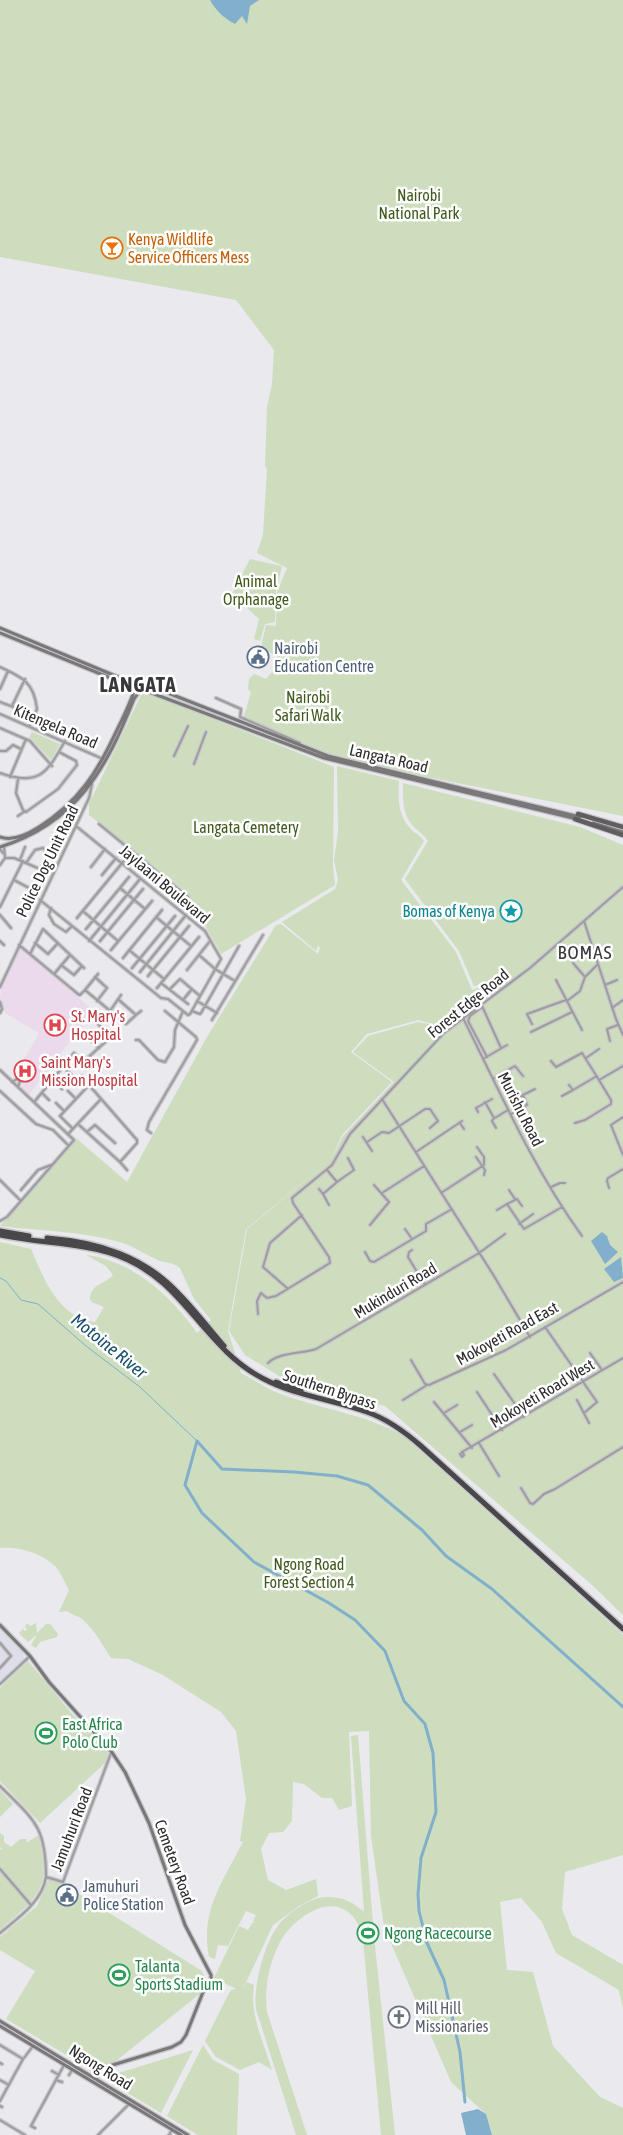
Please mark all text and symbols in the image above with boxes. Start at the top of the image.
park label: Nairobi National Park [378,186,460,222]
place label: Kenya Wildlife Service Officers Mess [128,230,249,266]
bar icon: Kenya Wildlife Service Officers Mess [100,236,124,260]
park label: Animal Orphanage [223,572,289,609]
place label: Nairobi Education Centre [274,639,374,675]
public building icon: Nairobi Education Centre [246,645,270,669]
district label: LANGATA [99,672,177,696]
park label: Nairobi Safari Walk [275,688,341,724]
street label: Kitengela Road [11,700,101,753]
street label: Langata Road [348,740,430,777]
street label: Police Dog Unit Road [12,802,83,920]
park label: Langata Cemetery [193,818,299,837]
street label: Jaylaani Boulevard [116,841,214,928]
place icon: Bomas of Kenya [499,899,523,923]
place label: Bomas of Kenya [403,902,495,921]
district label: BOMAS [557,941,613,963]
street label: Forest Edge Road [424,965,513,1042]
place label: St. Mary's Hospital [71,1007,125,1044]
hospital icon: St. Mary's Hospital [43,1013,67,1037]
place label: Saint Mary's Mission Hospital [41,1053,139,1090]
hospital icon: Saint Mary's Mission Hospital [13,1059,37,1083]
street label: Murishu Road [495,1069,547,1149]
street label: Mukinduri Road [351,1258,439,1322]
street label: Mokoyeti Road East [453,1297,562,1369]
water label: Motoine River [67,1309,152,1383]
street label: Mokoyeti Road West [487,1355,598,1432]
street label: Southern Bypass [281,1365,379,1414]
park label: Ngong Road Forest Section 4 [263,1555,355,1591]
place label: East Africa Polo Club [62,1715,123,1751]
sports icon: East Africa Polo Club [34,1721,58,1745]
street label: Jamuhuri Road [47,1784,95,1874]
street label: Cemetery Road [150,1817,199,1907]
place label: Jamuhuri Police Station [83,1877,164,1913]
public building icon: Jamuhuri Police Station [55,1883,79,1907]
sports icon: Ngong Racecourse [356,1921,380,1945]
place label: Ngong Racecourse [384,1924,492,1943]
place label: Talanta Sports Stadium [135,1957,223,1994]
sports icon: Talanta Sports Stadium [107,1963,131,1987]
place label: Mill Hill Missionaries [415,1999,489,2035]
church icon: Mill Hill Missionaries [387,2005,411,2029]
street label: Ngong Road [66,2041,136,2094]

